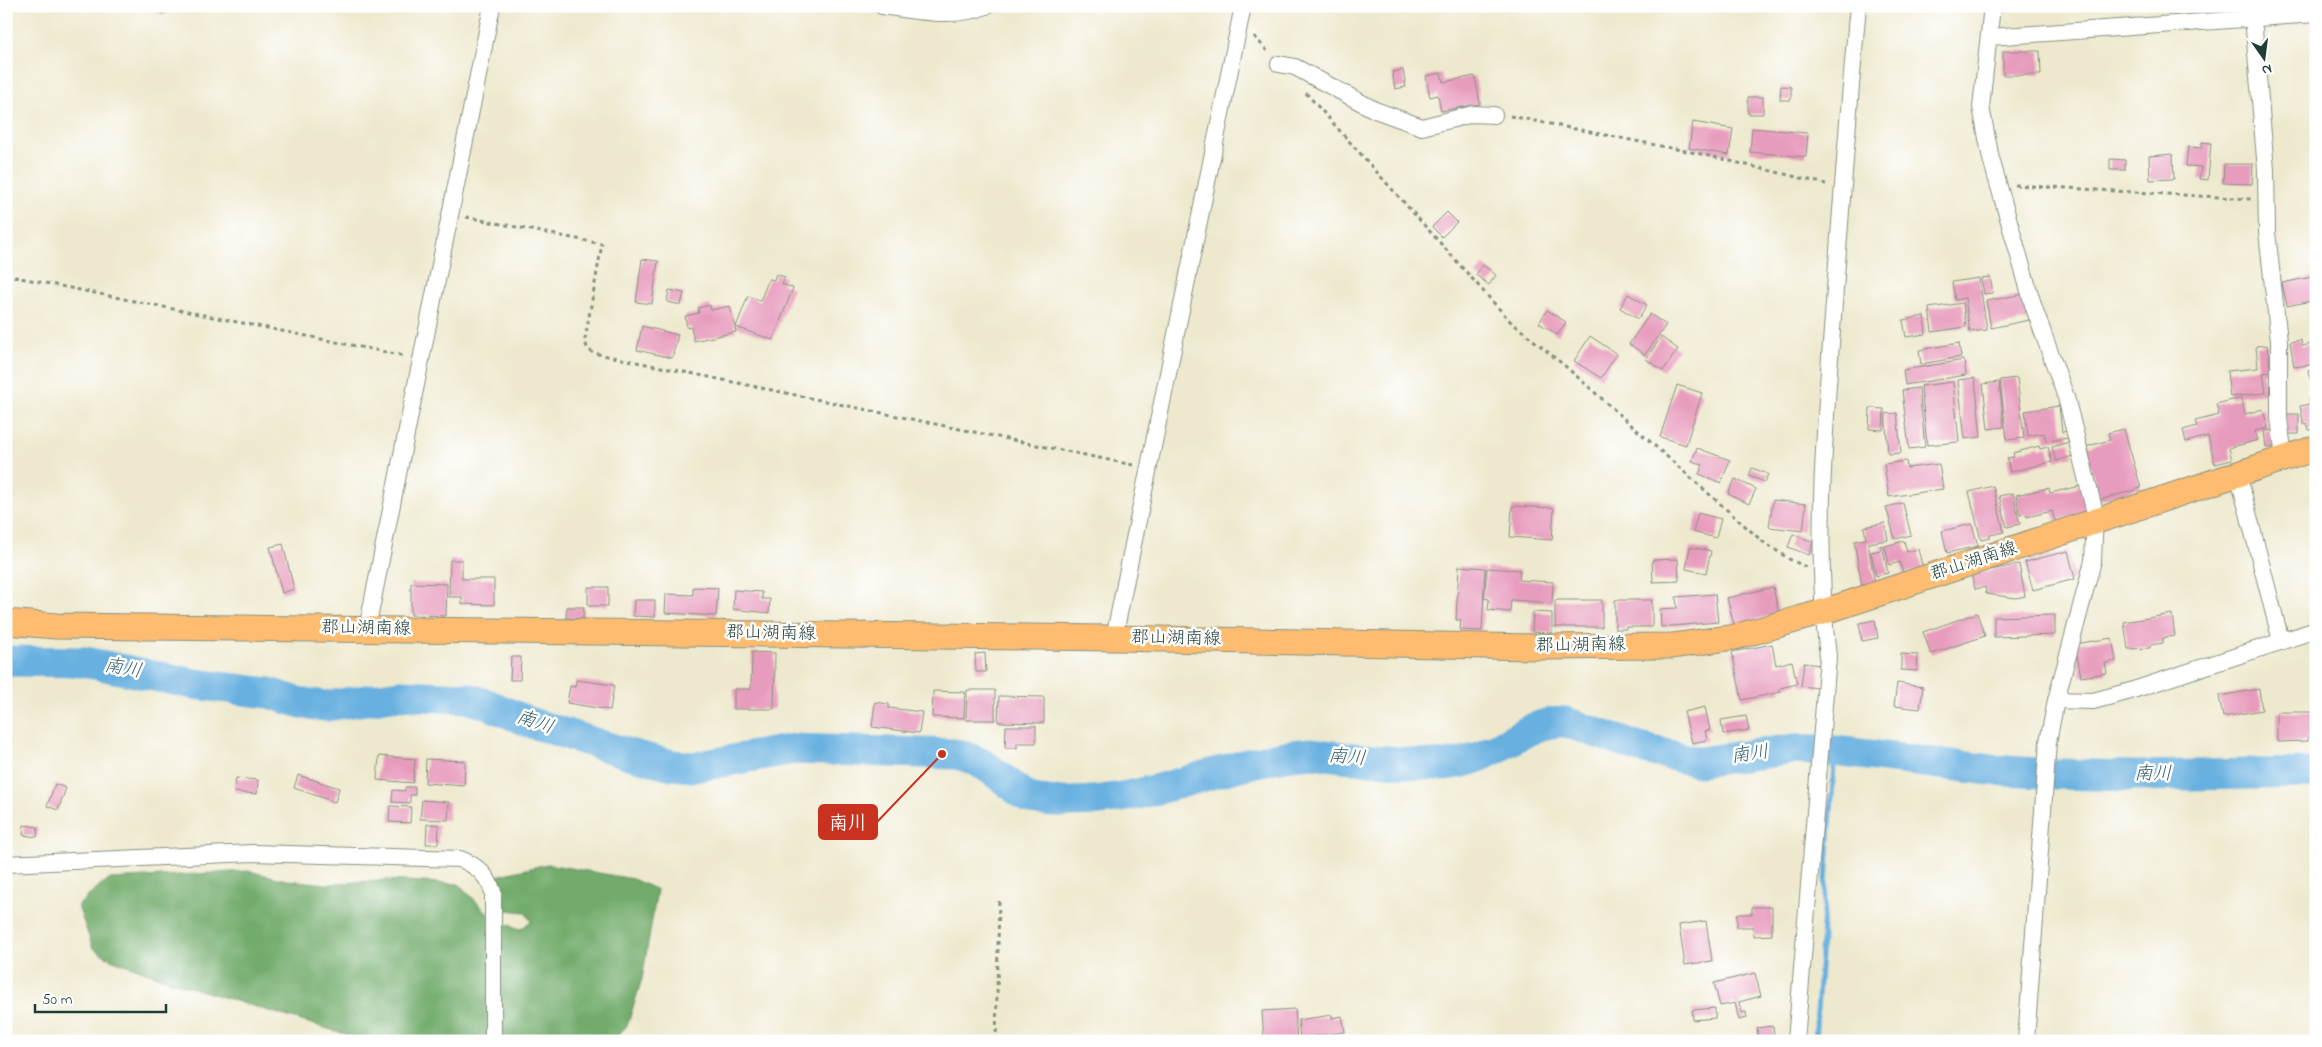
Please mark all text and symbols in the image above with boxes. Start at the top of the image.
north arrow [2240,32,2290,82]
text: N [2260,58,2274,80]
street label: 郡山湖南線 [1927,536,2021,588]
street label: 郡山湖南線 [321,615,411,643]
street label: 郡山湖南線 [726,620,816,648]
street label: 郡山湖南線 [1131,625,1221,653]
street label: 郡山湖南線 [1536,632,1626,660]
water label: 南川 [102,652,144,686]
water label: 南川 [513,704,557,742]
water label: 南川 [1729,739,1771,771]
water label: 南川 [1327,743,1367,773]
water label: 南川 [2134,761,2172,788]
callout: 南川 [819,805,877,839]
text: 南川 [829,811,867,838]
scale bar [35,982,166,1014]
text: 50 m [42,989,73,1011]

